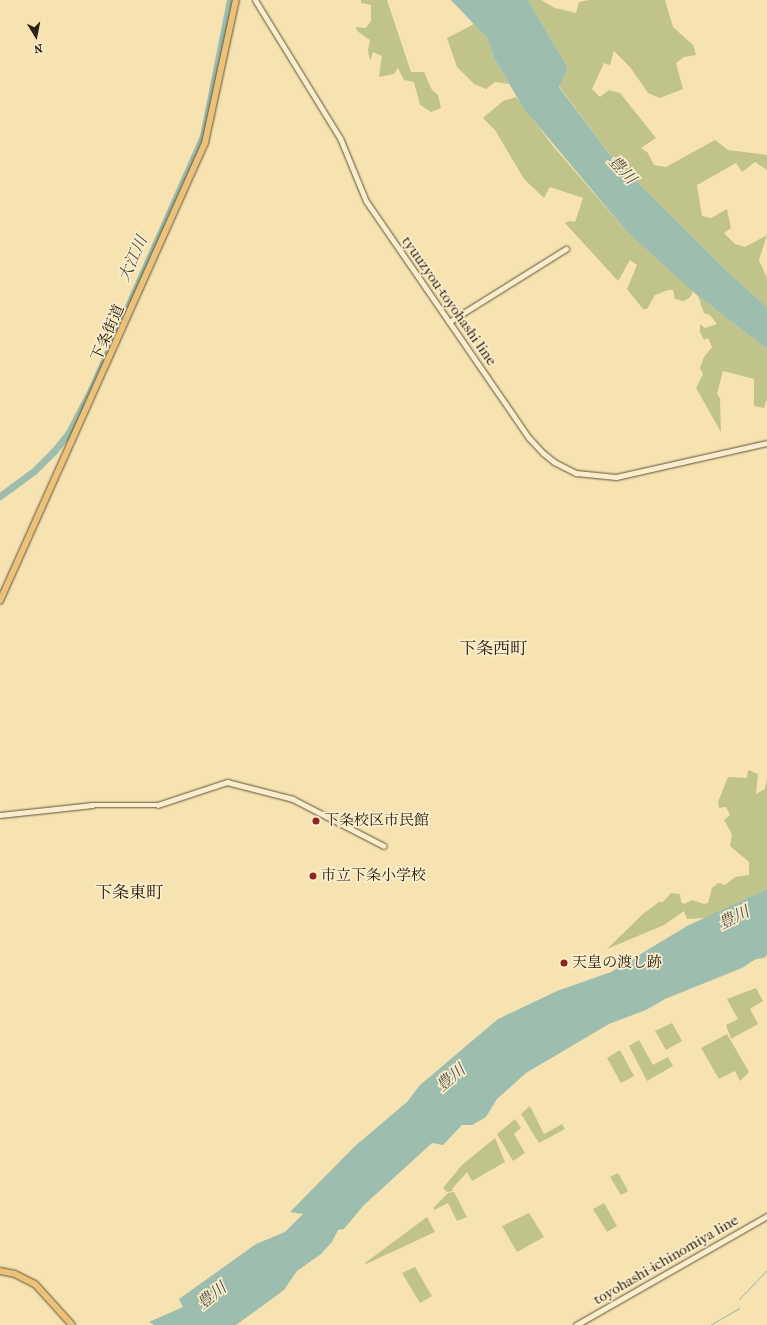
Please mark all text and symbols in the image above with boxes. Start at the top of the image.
north arrow [16,16,56,56]
text: N [33,41,43,55]
water label: 豊川 [604,152,640,188]
water label: 大江川 [114,233,152,285]
street label: tyuuzyou-toyohashi line [398,233,500,369]
street label: 下条街道 [88,302,128,364]
district label: 下条西町 [459,639,527,659]
place label: 下条校区市民館 [324,812,429,830]
marker: 下条校区市民館 [311,816,321,826]
place label: 市立下条小学校 [321,867,426,885]
marker: 市立下条小学校 [308,871,318,881]
district label: 下条東町 [95,883,163,903]
water label: 豊川 [715,902,753,934]
place label: 天皇の渡し跡 [572,954,662,972]
marker: 天皇の渡し跡 [559,958,569,968]
water label: 豊川 [433,1060,469,1096]
street label: toyohashi-ichinomiya line [590,1211,742,1309]
water label: 豊川 [194,1278,230,1314]

